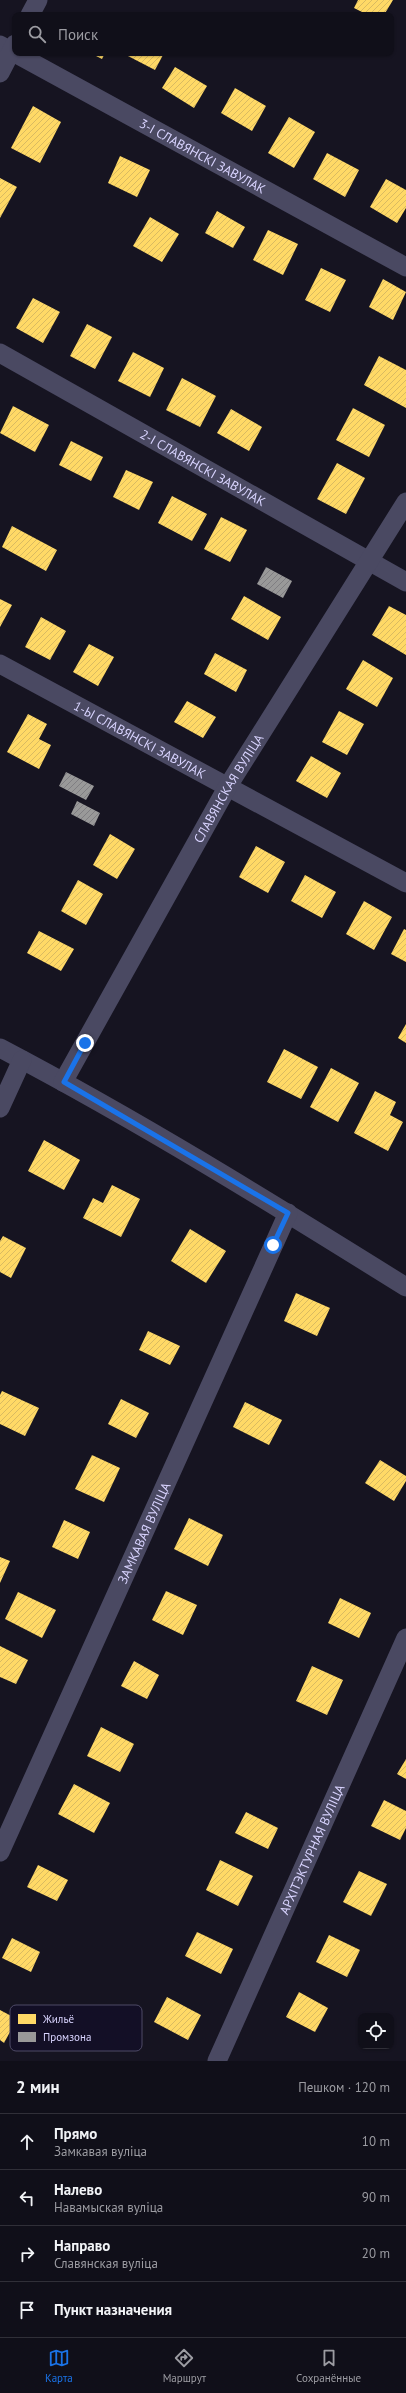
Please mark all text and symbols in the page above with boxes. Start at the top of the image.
search box [12,12,394,56]
icon: search [26,23,48,45]
text: Поиск [58,25,98,44]
street label: 3-І СЛАВЯНСКІ ЗАВУЛАК [136,115,269,198]
street label: 2-І СЛАВЯНСКІ ЗАВУЛАК [137,426,268,510]
street label: 1-Ы СЛАВЯНСКІ ЗАВУЛАК [71,697,209,782]
street label: СЛАВЯНСКАЯ ВУЛІЦА [190,731,268,846]
route end [76,1034,94,1052]
route start [264,1236,282,1254]
street label: ЗАМКАВАЯ ВУЛІЦА [114,1479,175,1587]
street label: АРХІТЭКТУРНАЯ ВУЛІЦА [276,1781,349,1917]
legend [10,2005,142,2051]
text: Жильё [42,2012,74,2026]
map controls [358,2013,394,2049]
button: locate [358,2013,394,2049]
text: Промзона [43,2030,91,2044]
text: 2 мин [16,2076,60,2098]
text: Пешком · 120 m [298,2079,390,2096]
text: Прямо [54,2124,97,2143]
icon: ahead [16,2131,38,2153]
text: 10 m [362,2133,390,2150]
text: Замкавая вуліца [54,2143,147,2160]
text: Налево [54,2180,102,2199]
icon: left [16,2187,38,2209]
text: 90 m [362,2189,390,2206]
text: Навамыская вуліца [54,2199,163,2216]
text: Направо [54,2236,110,2255]
icon: right [16,2243,38,2265]
text: 20 m [362,2245,390,2262]
text: Славянская вуліца [54,2255,158,2272]
icon: arrive [16,2299,38,2321]
text: Пункт назначения [54,2300,172,2319]
tab: Карта [45,2347,73,2385]
tab: Маршрут [163,2347,206,2385]
tab: Сохранённые [296,2347,361,2385]

